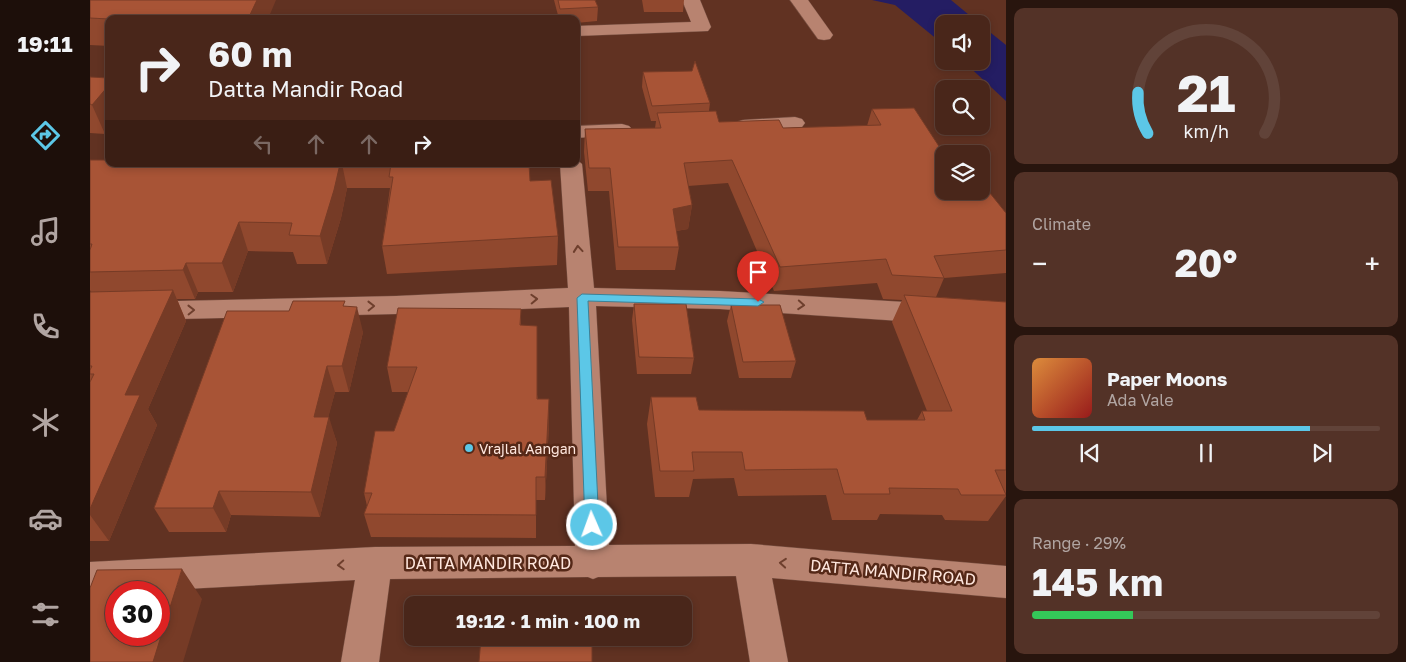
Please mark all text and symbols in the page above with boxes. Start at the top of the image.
map controls [935,15,990,200]
button: sound [935,15,990,70]
text: 19:11 [17,30,73,57]
text: 60 m [208,33,292,75]
icon: right [125,35,190,100]
text: 21 [1177,61,1235,123]
text: Datta Mandir Road [208,75,403,102]
button: search [935,80,990,135]
icon: directions [28,118,63,153]
text: km/h [1183,120,1229,142]
icon: left [249,130,277,158]
icon: ahead [302,130,330,158]
icon: ahead [355,130,383,158]
icon: right [408,130,436,158]
button: layers [935,145,990,200]
icon: music [28,214,63,249]
text: Climate [1032,214,1091,234]
text: 20° [1175,240,1237,285]
one-way arrow [573,245,584,253]
text: − [1032,247,1047,280]
text: + [1365,247,1380,280]
pin [737,251,779,302]
icon: arrive [744,258,772,286]
one-way arrow [530,294,538,305]
one-way arrow [797,300,805,311]
one-way arrow [368,301,375,311]
one-way arrow [188,305,195,315]
icon: phone [28,309,63,344]
text: Paper Moons [1107,367,1227,390]
text: Ada Vale [1107,390,1173,410]
icon: climate [28,405,63,440]
icon: previous [1076,439,1104,467]
icon: pause [1192,439,1220,467]
icon: next [1308,439,1336,467]
place label: Vrajlal Aangan [479,440,576,457]
marker: Vrajlal Aangan [463,442,475,454]
position arrow [565,498,617,550]
icon: car [28,501,63,536]
text: Range · 29% [1032,533,1126,553]
street label: DATTA MANDIR ROAD [405,553,571,573]
street label: DATTA MANDIR ROAD [809,555,977,589]
one-way arrow [779,557,787,568]
one-way arrow [336,559,344,570]
text: 145 km [1032,559,1163,604]
speed limit sign: 30 [105,581,170,646]
icon: filters [28,597,63,632]
text: 19:12 · 1 min · 100 m [456,609,640,632]

